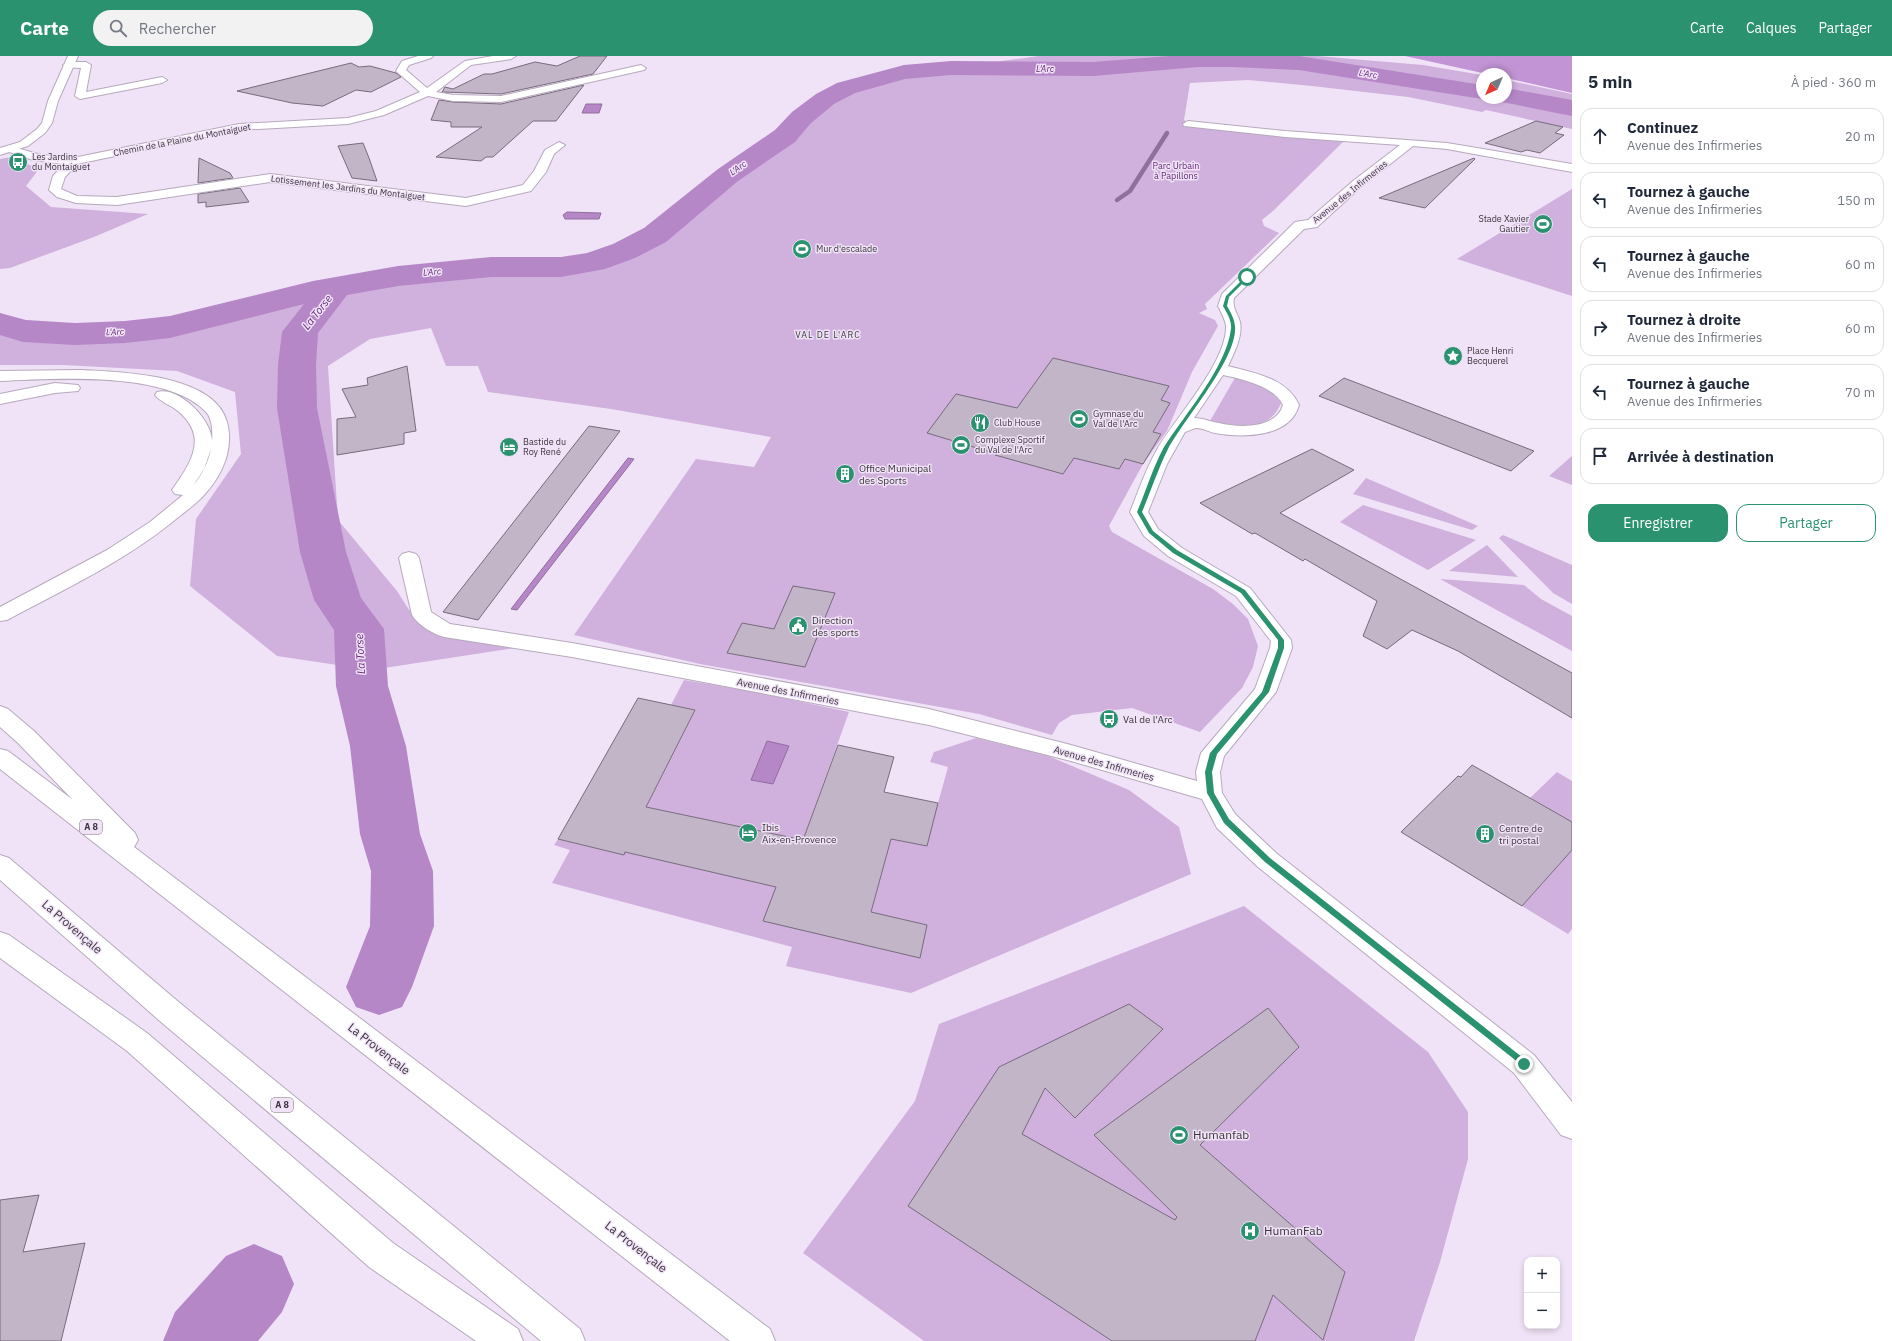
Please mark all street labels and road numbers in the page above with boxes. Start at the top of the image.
street label: Chemin de la Plaine du Montaiguet [112,121,252,158]
street label: Avenue des Infirmeries [1310,158,1390,225]
street label: Lotissement les Jardins du Montaiguet [270,173,426,202]
street label: Avenue des Infirmeries [736,675,840,708]
street label: Avenue des Infirmeries [1052,743,1156,784]
road number: A 8 [80,820,102,834]
street label: La Provençale [39,896,106,957]
street label: La Provençale [345,1020,414,1078]
road number: A 8 [271,1098,293,1112]
street label: La Provençale [602,1218,671,1276]

